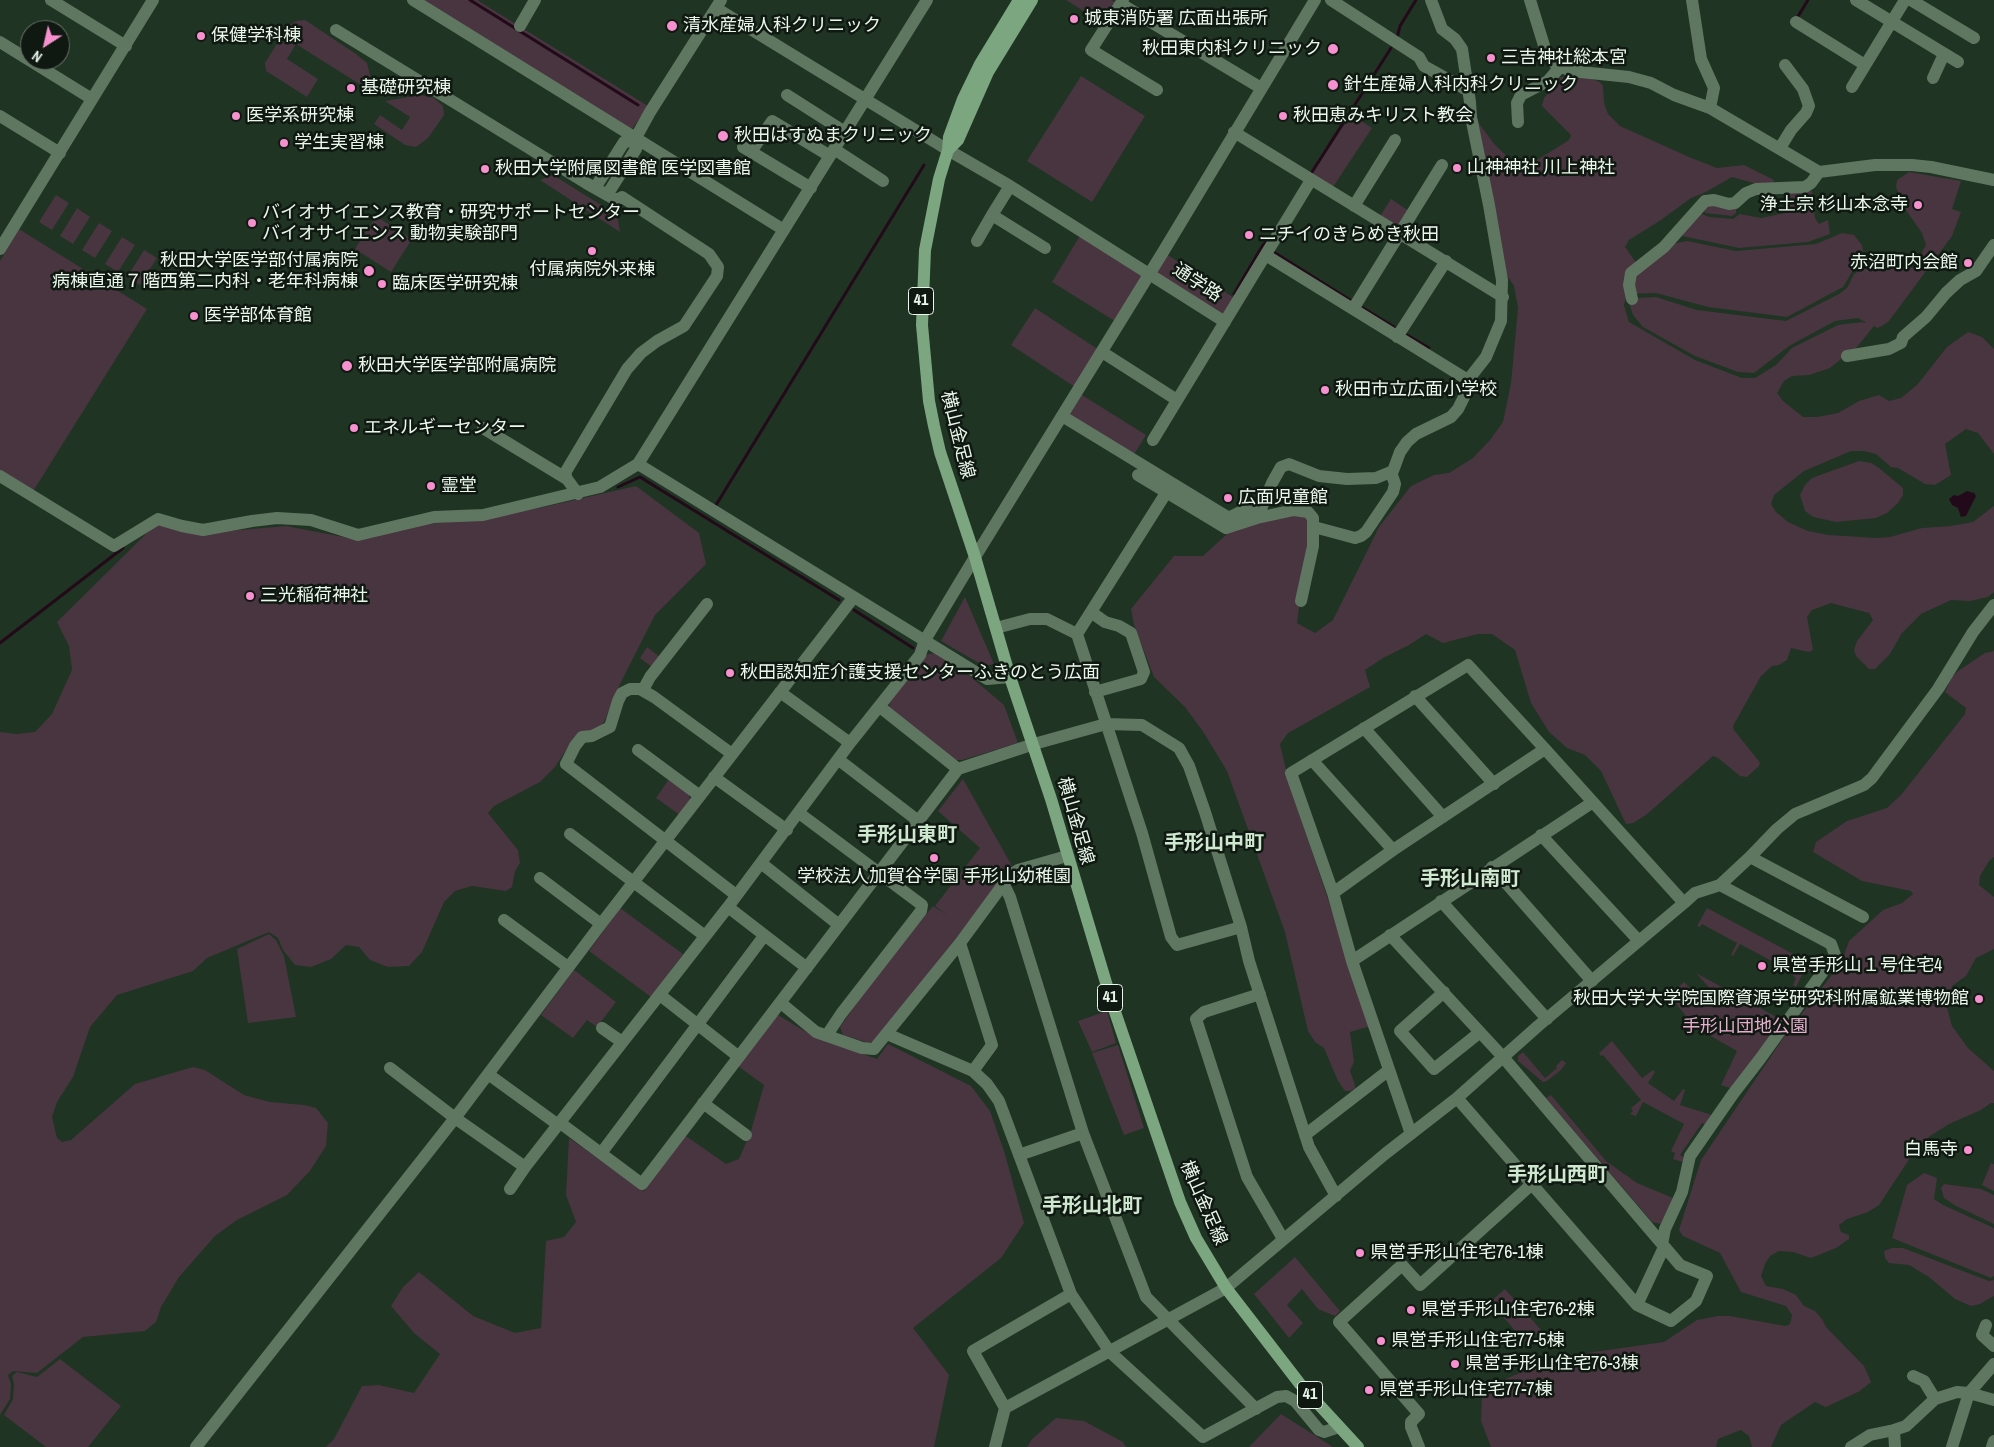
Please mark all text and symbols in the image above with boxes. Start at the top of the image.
place label: 城東消防署 広面出張所 [1084,8,1268,30]
marker: 城東消防署 広面出張所 [1068,13,1080,25]
place label: 清水産婦人科クリニック [683,15,881,37]
marker: 清水産婦人科クリニック [665,19,679,33]
north arrow [20,20,70,70]
place label: 保健学科棟 [211,25,301,47]
marker: 保健学科棟 [195,30,207,42]
place label: 秋田東内科クリニック [1142,38,1322,60]
marker: 秋田東内科クリニック [1326,42,1340,56]
text: N [28,47,46,66]
place label: 三吉神社総本宮 [1501,47,1627,69]
marker: 三吉神社総本宮 [1485,52,1497,64]
place label: 針生産婦人科内科クリニック [1344,74,1578,96]
place label: 基礎研究棟 [361,77,451,99]
marker: 針生産婦人科内科クリニック [1326,78,1340,92]
marker: 基礎研究棟 [345,82,357,94]
place label: 医学系研究棟 [246,105,354,127]
place label: 秋田恵みキリスト教会 [1293,105,1473,127]
marker: 医学系研究棟 [230,110,242,122]
marker: 秋田恵みキリスト教会 [1277,110,1289,122]
place label: 秋田はすぬまクリニック [734,125,932,147]
marker: 秋田はすぬまクリニック [716,129,730,143]
place label: 学生実習棟 [294,132,384,154]
marker: 学生実習棟 [278,137,290,149]
place label: 山神神社 川上神社 [1467,157,1615,179]
place label: 秋田大学附属図書館 医学図書館 [495,158,751,180]
marker: 山神神社 川上神社 [1451,162,1463,174]
marker: 秋田大学附属図書館 医学図書館 [479,163,491,175]
place label: 浄土宗 杉山本念寺 [1760,194,1908,216]
marker: 浄土宗 杉山本念寺 [1912,199,1924,211]
place label: バイオサイエンス教育・研究サポートセンター バイオサイエンス 動物実験部門 [262,202,640,244]
marker: バイオサイエンス教育・研究サポートセンター バイオサイエンス 動物実験部門 [246,217,258,229]
place label: ニチイのきらめき秋田 [1259,224,1439,246]
marker: ニチイのきらめき秋田 [1243,229,1255,241]
marker: 付属病院外来棟 [586,245,598,257]
place label: 秋田大学医学部付属病院 病棟直通７階西第二内科・老年科病棟 [52,250,358,292]
place label: 赤沼町内会館 [1850,252,1958,274]
marker: 赤沼町内会館 [1962,257,1974,269]
place label: 付属病院外来棟 [529,259,655,281]
street label: 通学路 [1168,259,1226,307]
marker: 秋田大学医学部付属病院 病棟直通７階西第二内科・老年科病棟 [362,264,376,278]
place label: 臨床医学研究棟 [392,273,518,295]
marker: 臨床医学研究棟 [376,278,388,290]
road number: 41 [908,288,934,314]
place label: 医学部体育館 [204,305,312,327]
marker: 医学部体育館 [188,310,200,322]
place label: 秋田大学医学部附属病院 [358,355,556,377]
marker: 秋田大学医学部附属病院 [340,359,354,373]
place label: 秋田市立広面小学校 [1335,379,1497,401]
marker: 秋田市立広面小学校 [1319,384,1331,396]
street label: 横山金足線 [936,389,978,481]
place label: エネルギーセンター [364,417,526,439]
marker: エネルギーセンター [348,422,360,434]
place label: 霊堂 [441,475,477,497]
marker: 霊堂 [425,480,437,492]
place label: 広面児童館 [1238,487,1328,509]
marker: 広面児童館 [1222,492,1234,504]
place label: 三光稲荷神社 [260,585,368,607]
marker: 三光稲荷神社 [244,590,256,602]
place label: 秋田認知症介護支援センターふきのとう広面 [740,662,1100,684]
marker: 秋田認知症介護支援センターふきのとう広面 [724,667,736,679]
street label: 横山金足線 [1052,775,1098,867]
district label: 手形山東町 [857,824,957,848]
district label: 手形山中町 [1164,832,1264,856]
marker: 学校法人加賀谷学園 手形山幼稚園 [928,852,940,864]
place label: 学校法人加賀谷学園 手形山幼稚園 [797,866,1071,888]
district label: 手形山南町 [1420,868,1520,892]
place label: 県営手形山１号住宅4 [1772,955,1942,977]
marker: 県営手形山１号住宅4 [1756,960,1768,972]
road number: 41 [1098,984,1122,1011]
place label: 秋田大学大学院国際資源学研究科附属鉱業博物館 [1573,988,1969,1010]
marker: 秋田大学大学院国際資源学研究科附属鉱業博物館 [1973,993,1985,1005]
park label: 手形山団地公園 [1682,1016,1808,1038]
place label: 白馬寺 [1904,1139,1958,1161]
marker: 白馬寺 [1962,1144,1974,1156]
street label: 横山金足線 [1175,1157,1231,1249]
district label: 手形山西町 [1507,1164,1607,1188]
district label: 手形山北町 [1042,1195,1142,1219]
place label: 県営手形山住宅76-1棟 [1370,1242,1544,1264]
marker: 県営手形山住宅76-1棟 [1354,1247,1366,1259]
place label: 県営手形山住宅76-2棟 [1421,1299,1595,1321]
marker: 県営手形山住宅76-2棟 [1405,1304,1417,1316]
place label: 県営手形山住宅77-5棟 [1391,1330,1565,1352]
marker: 県営手形山住宅77-5棟 [1375,1335,1387,1347]
place label: 県営手形山住宅76-3棟 [1465,1353,1639,1375]
marker: 県営手形山住宅76-3棟 [1449,1358,1461,1370]
place label: 県営手形山住宅77-7棟 [1379,1379,1553,1401]
road number: 41 [1298,1382,1322,1408]
marker: 県営手形山住宅77-7棟 [1363,1384,1375,1396]

